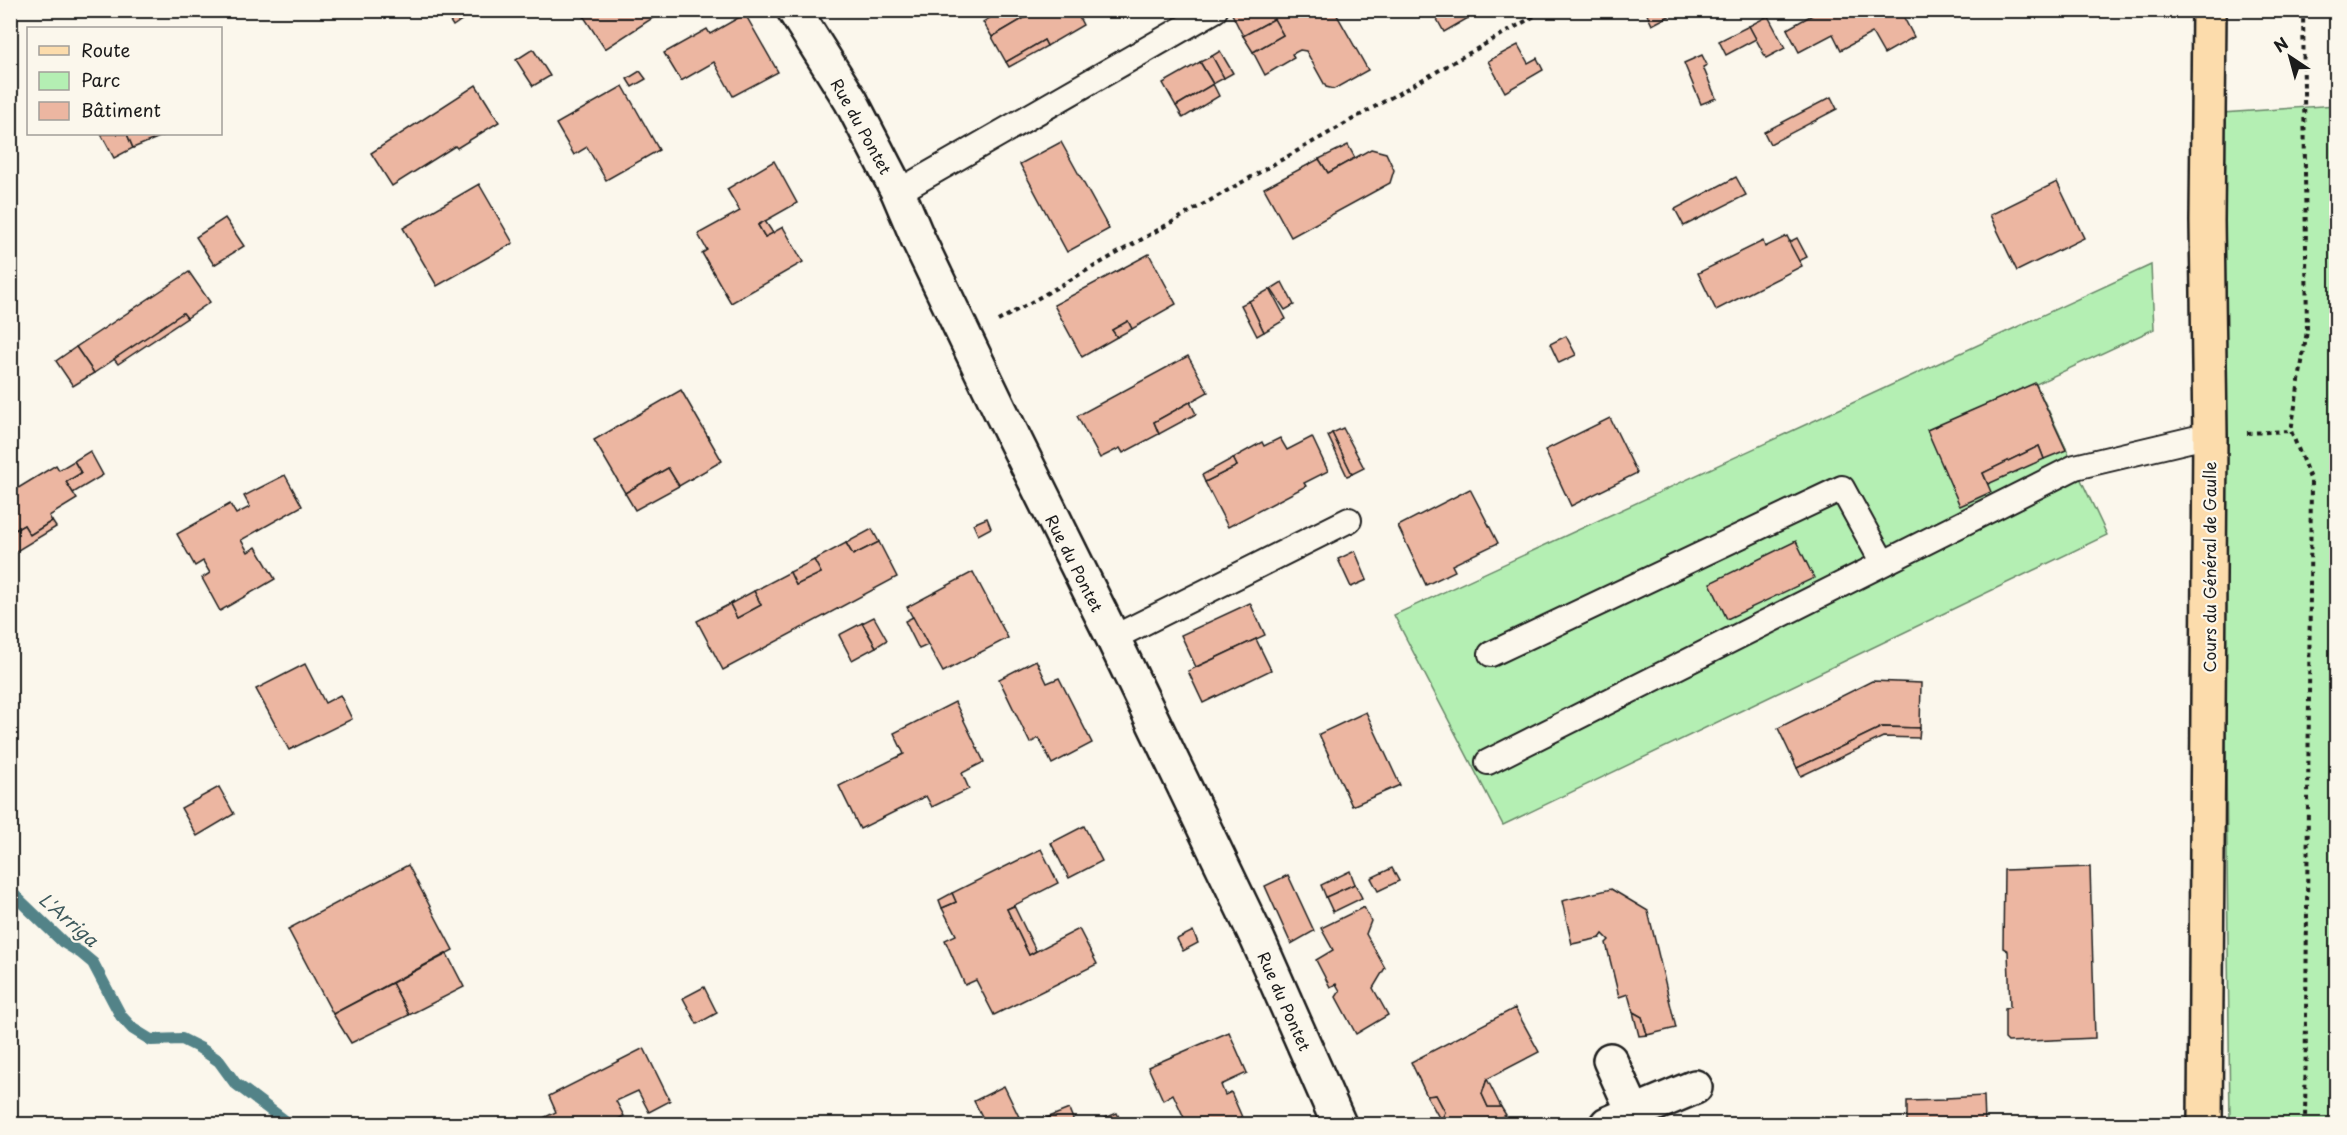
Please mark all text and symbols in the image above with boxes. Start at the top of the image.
legend [27,27,222,135]
north arrow [2260,27,2320,87]
text: N [2268,31,2293,57]
text: Route [81,36,131,63]
text: Parc [81,66,120,93]
street label: Rue du Pontet [826,74,898,179]
text: Bâtiment [81,96,161,123]
street label: Cours du Général de Gaulle [2197,461,2221,672]
street label: Rue du Pontet [1040,510,1110,616]
water label: L'Arriga [34,886,105,953]
street label: Rue du Pontet [1252,948,1318,1055]

